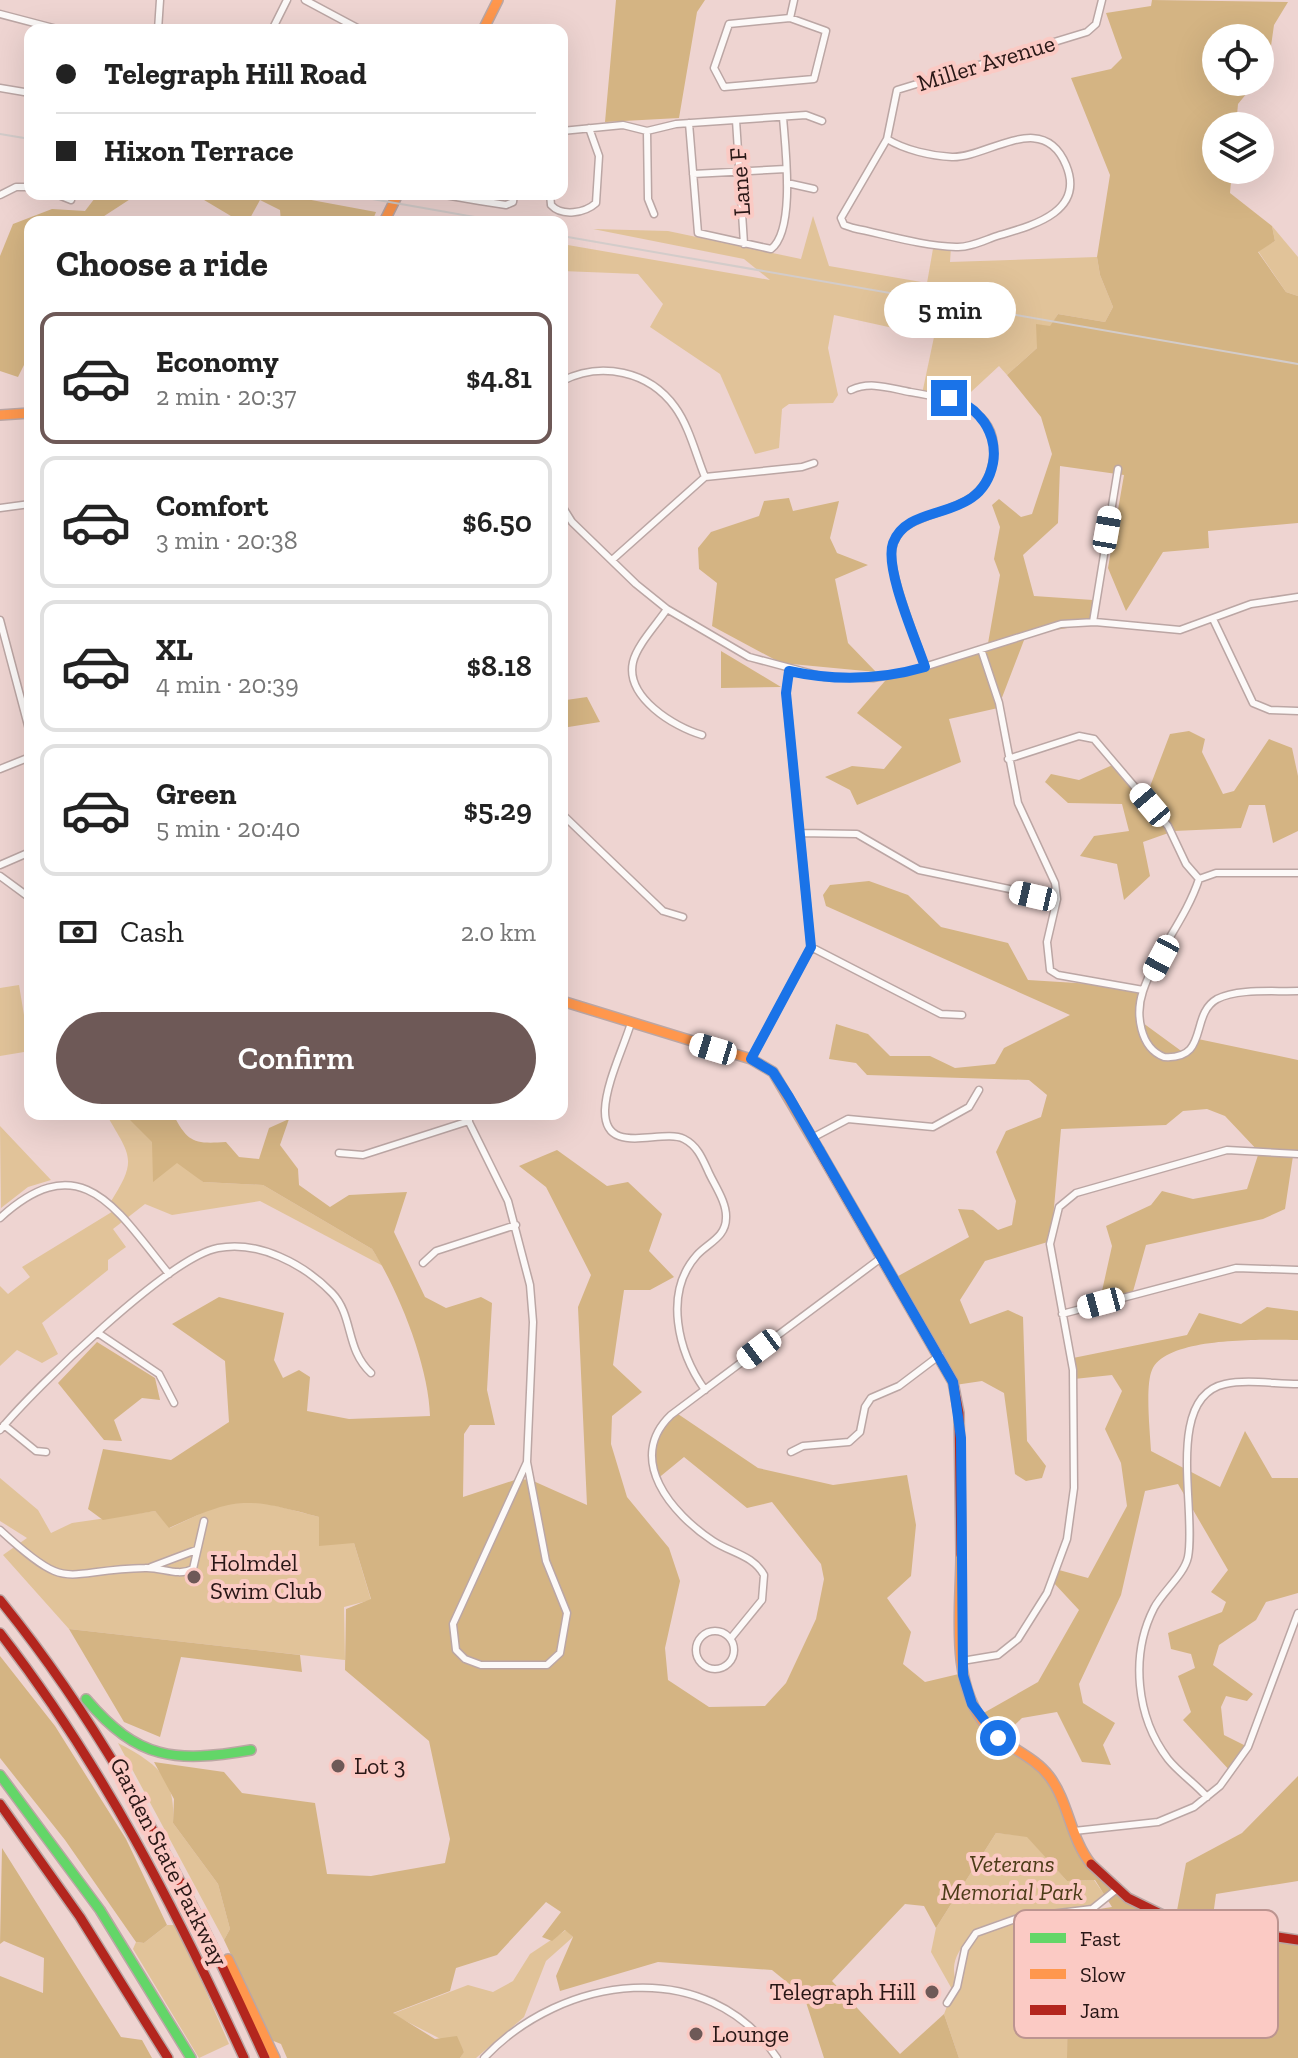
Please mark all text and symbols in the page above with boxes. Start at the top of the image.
map controls [1202,24,1274,184]
button: locate [1202,24,1274,96]
street label: Miller Avenue [914,28,1058,97]
text: Telegraph Hill Road [104,56,367,92]
button: layers [1202,112,1274,184]
text: Hixon Terrace [104,133,294,169]
street label: Lane F [723,147,756,217]
text: Choose a ride [56,242,268,285]
callout: 5 min [883,282,1015,338]
text: 5 min [918,294,982,326]
icon: car [60,342,132,414]
text: Economy [156,344,279,380]
text: $4.81 [466,360,532,396]
text: 2 min · 20:37 [156,380,297,412]
route end [931,380,967,416]
icon: car [60,486,132,558]
text: Comfort [156,488,268,524]
text: $6.50 [462,504,532,540]
car [1091,504,1123,556]
text: 3 min · 20:38 [156,524,298,556]
icon: car [60,630,132,702]
text: XL [156,632,193,668]
text: $8.18 [467,648,532,684]
text: 4 min · 20:39 [156,668,299,700]
icon: car [60,774,132,846]
text: Green [156,776,236,812]
car [1125,779,1175,831]
text: $5.29 [463,792,532,828]
text: 5 min · 20:40 [156,812,301,844]
car [1007,879,1059,913]
icon: cash [56,910,100,954]
text: Cash [120,914,184,950]
text: 2.0 km [461,916,536,948]
car [1139,931,1183,985]
button: Confirm [56,1012,536,1104]
car [687,1031,739,1067]
car [1075,1285,1127,1321]
car [733,1325,785,1373]
place label: Holmdel Swim Club [210,1548,322,1605]
marker: Holmdel Swim Club [185,1568,203,1586]
route start [980,1720,1016,1756]
place label: Lot 3 [354,1751,405,1780]
street label: Garden State Parkway [104,1753,235,1972]
marker: Lot 3 [329,1757,347,1775]
park label: Veterans Memorial Park [941,1849,1084,1906]
legend [1014,1910,1278,2038]
text: Fast [1080,1925,1121,1952]
text: Slow [1080,1961,1126,1988]
place label: Telegraph Hill [769,1977,916,2006]
marker: Telegraph Hill [923,1983,941,2001]
text: Jam [1080,1997,1119,2024]
place label: Lounge [712,2019,789,2048]
marker: Lounge [687,2025,705,2043]

